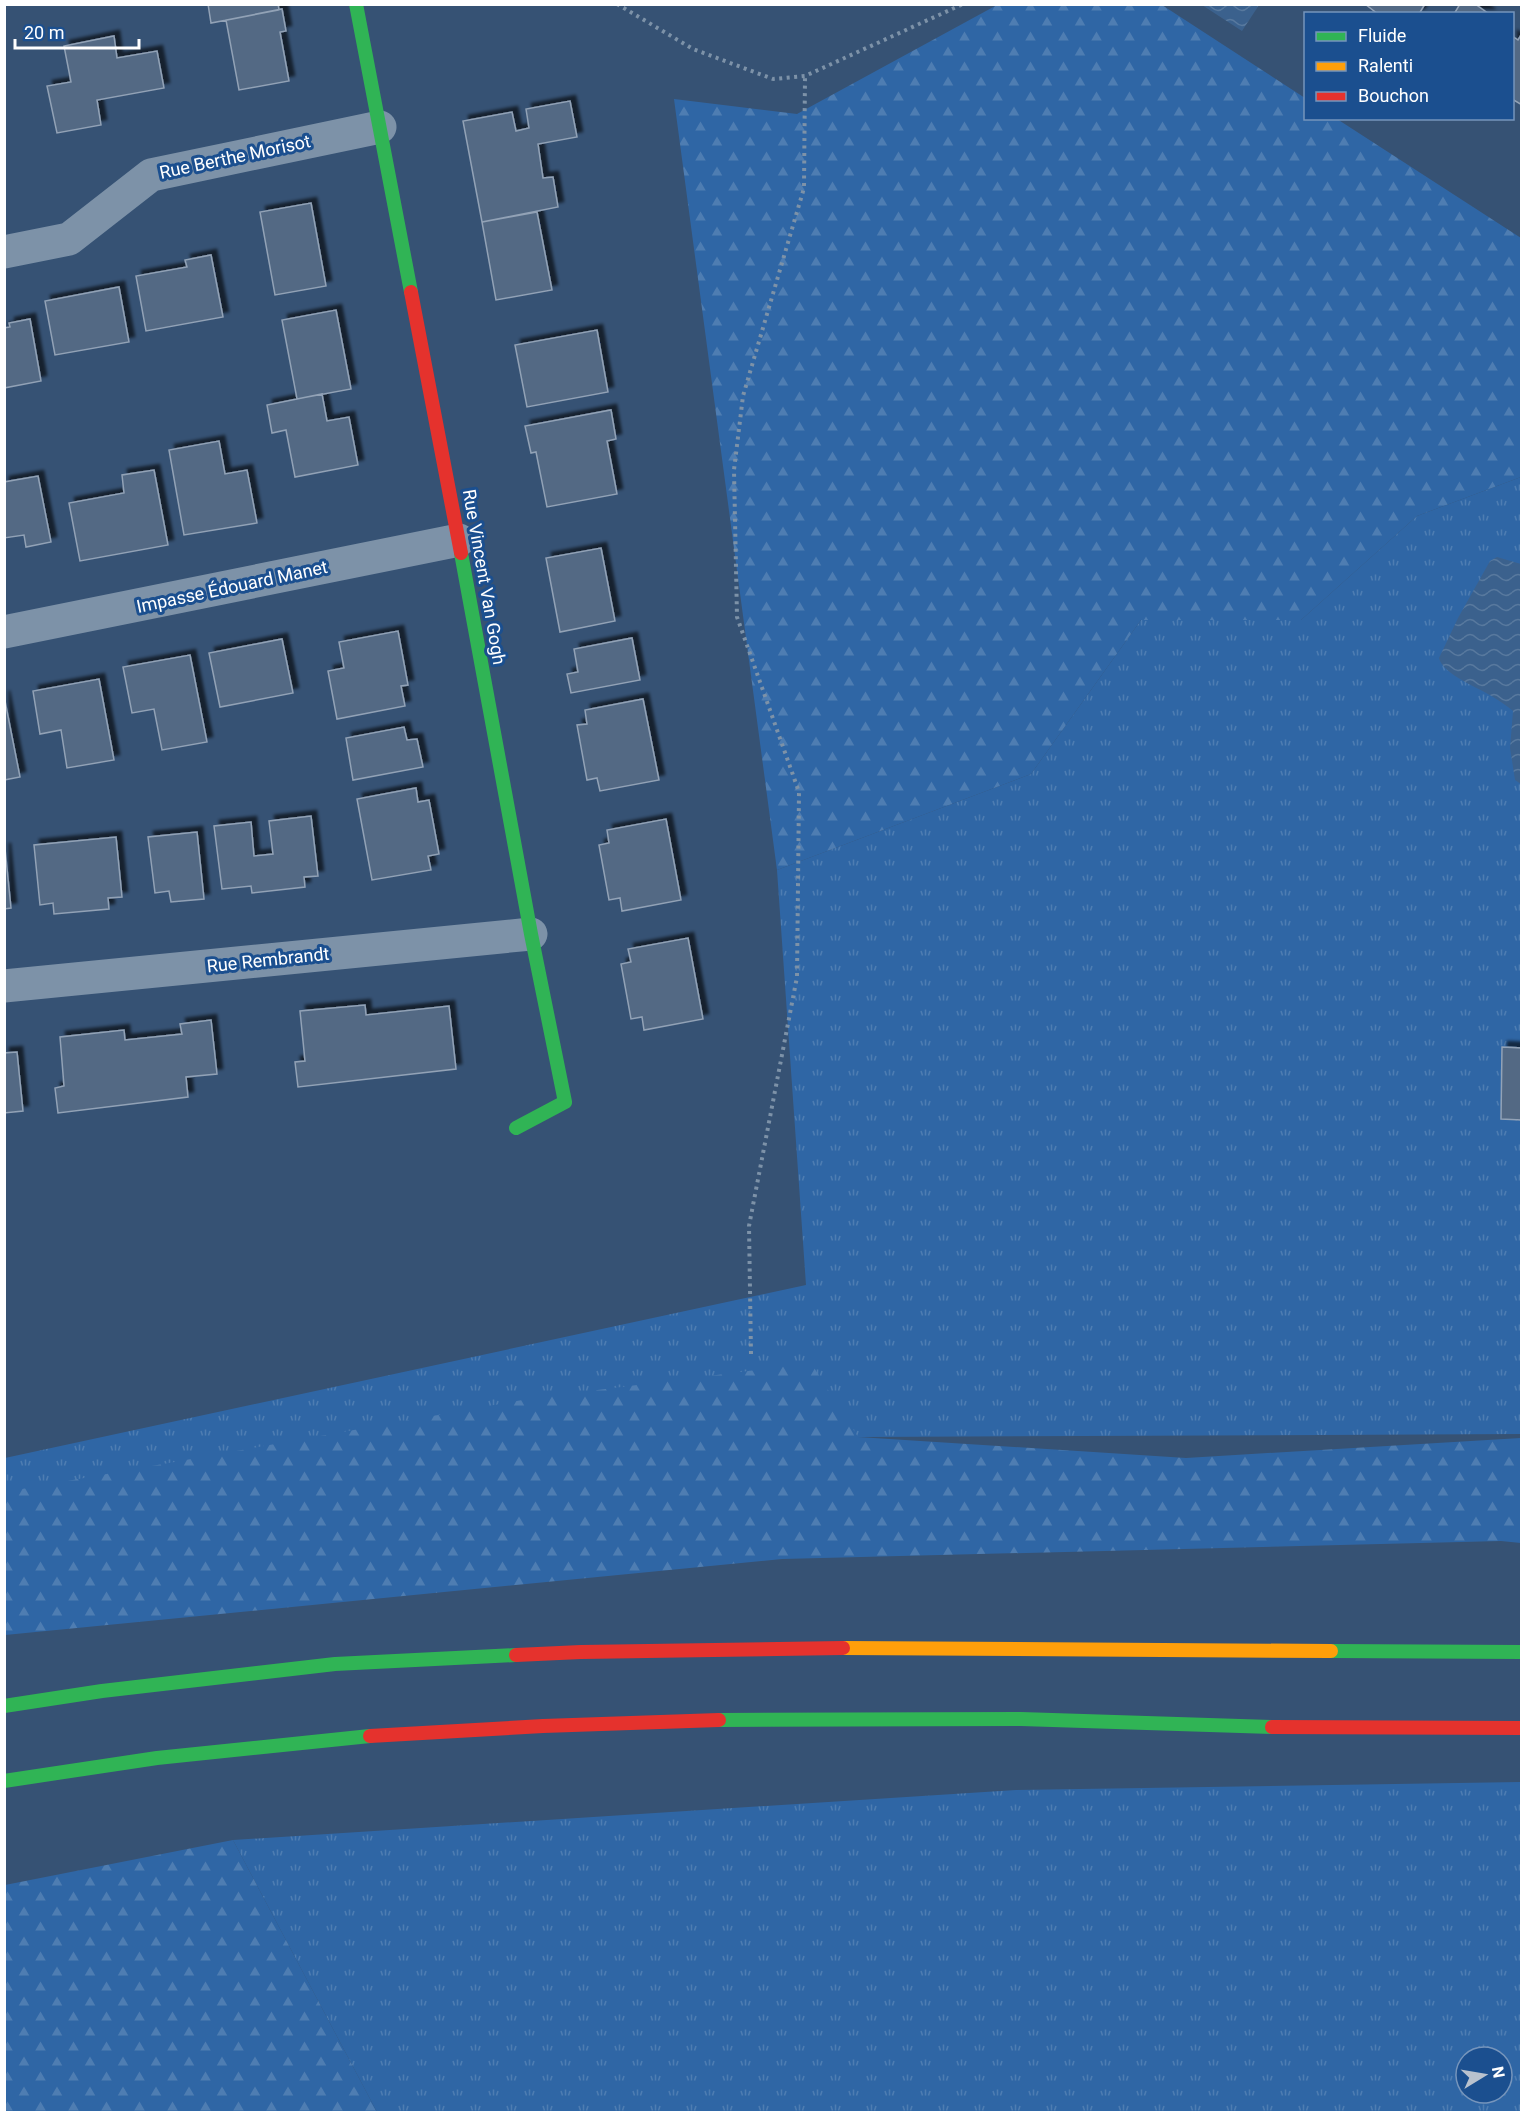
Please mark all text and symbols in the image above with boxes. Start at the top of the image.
scale bar [15,12,140,50]
legend [1304,12,1514,120]
text: 20 m [24,22,64,43]
text: Fluide [1358,25,1406,46]
text: Ralenti [1358,55,1413,76]
text: Bouchon [1358,85,1429,106]
street label: Rue Berthe Morisot [157,130,313,183]
street label: Rue Vincent Van Gogh [459,488,510,666]
street label: Impasse Édouard Manet [134,556,329,617]
street label: Rue Rembrandt [206,943,330,976]
north arrow [1454,2045,1514,2105]
text: N [1488,2065,1509,2080]

